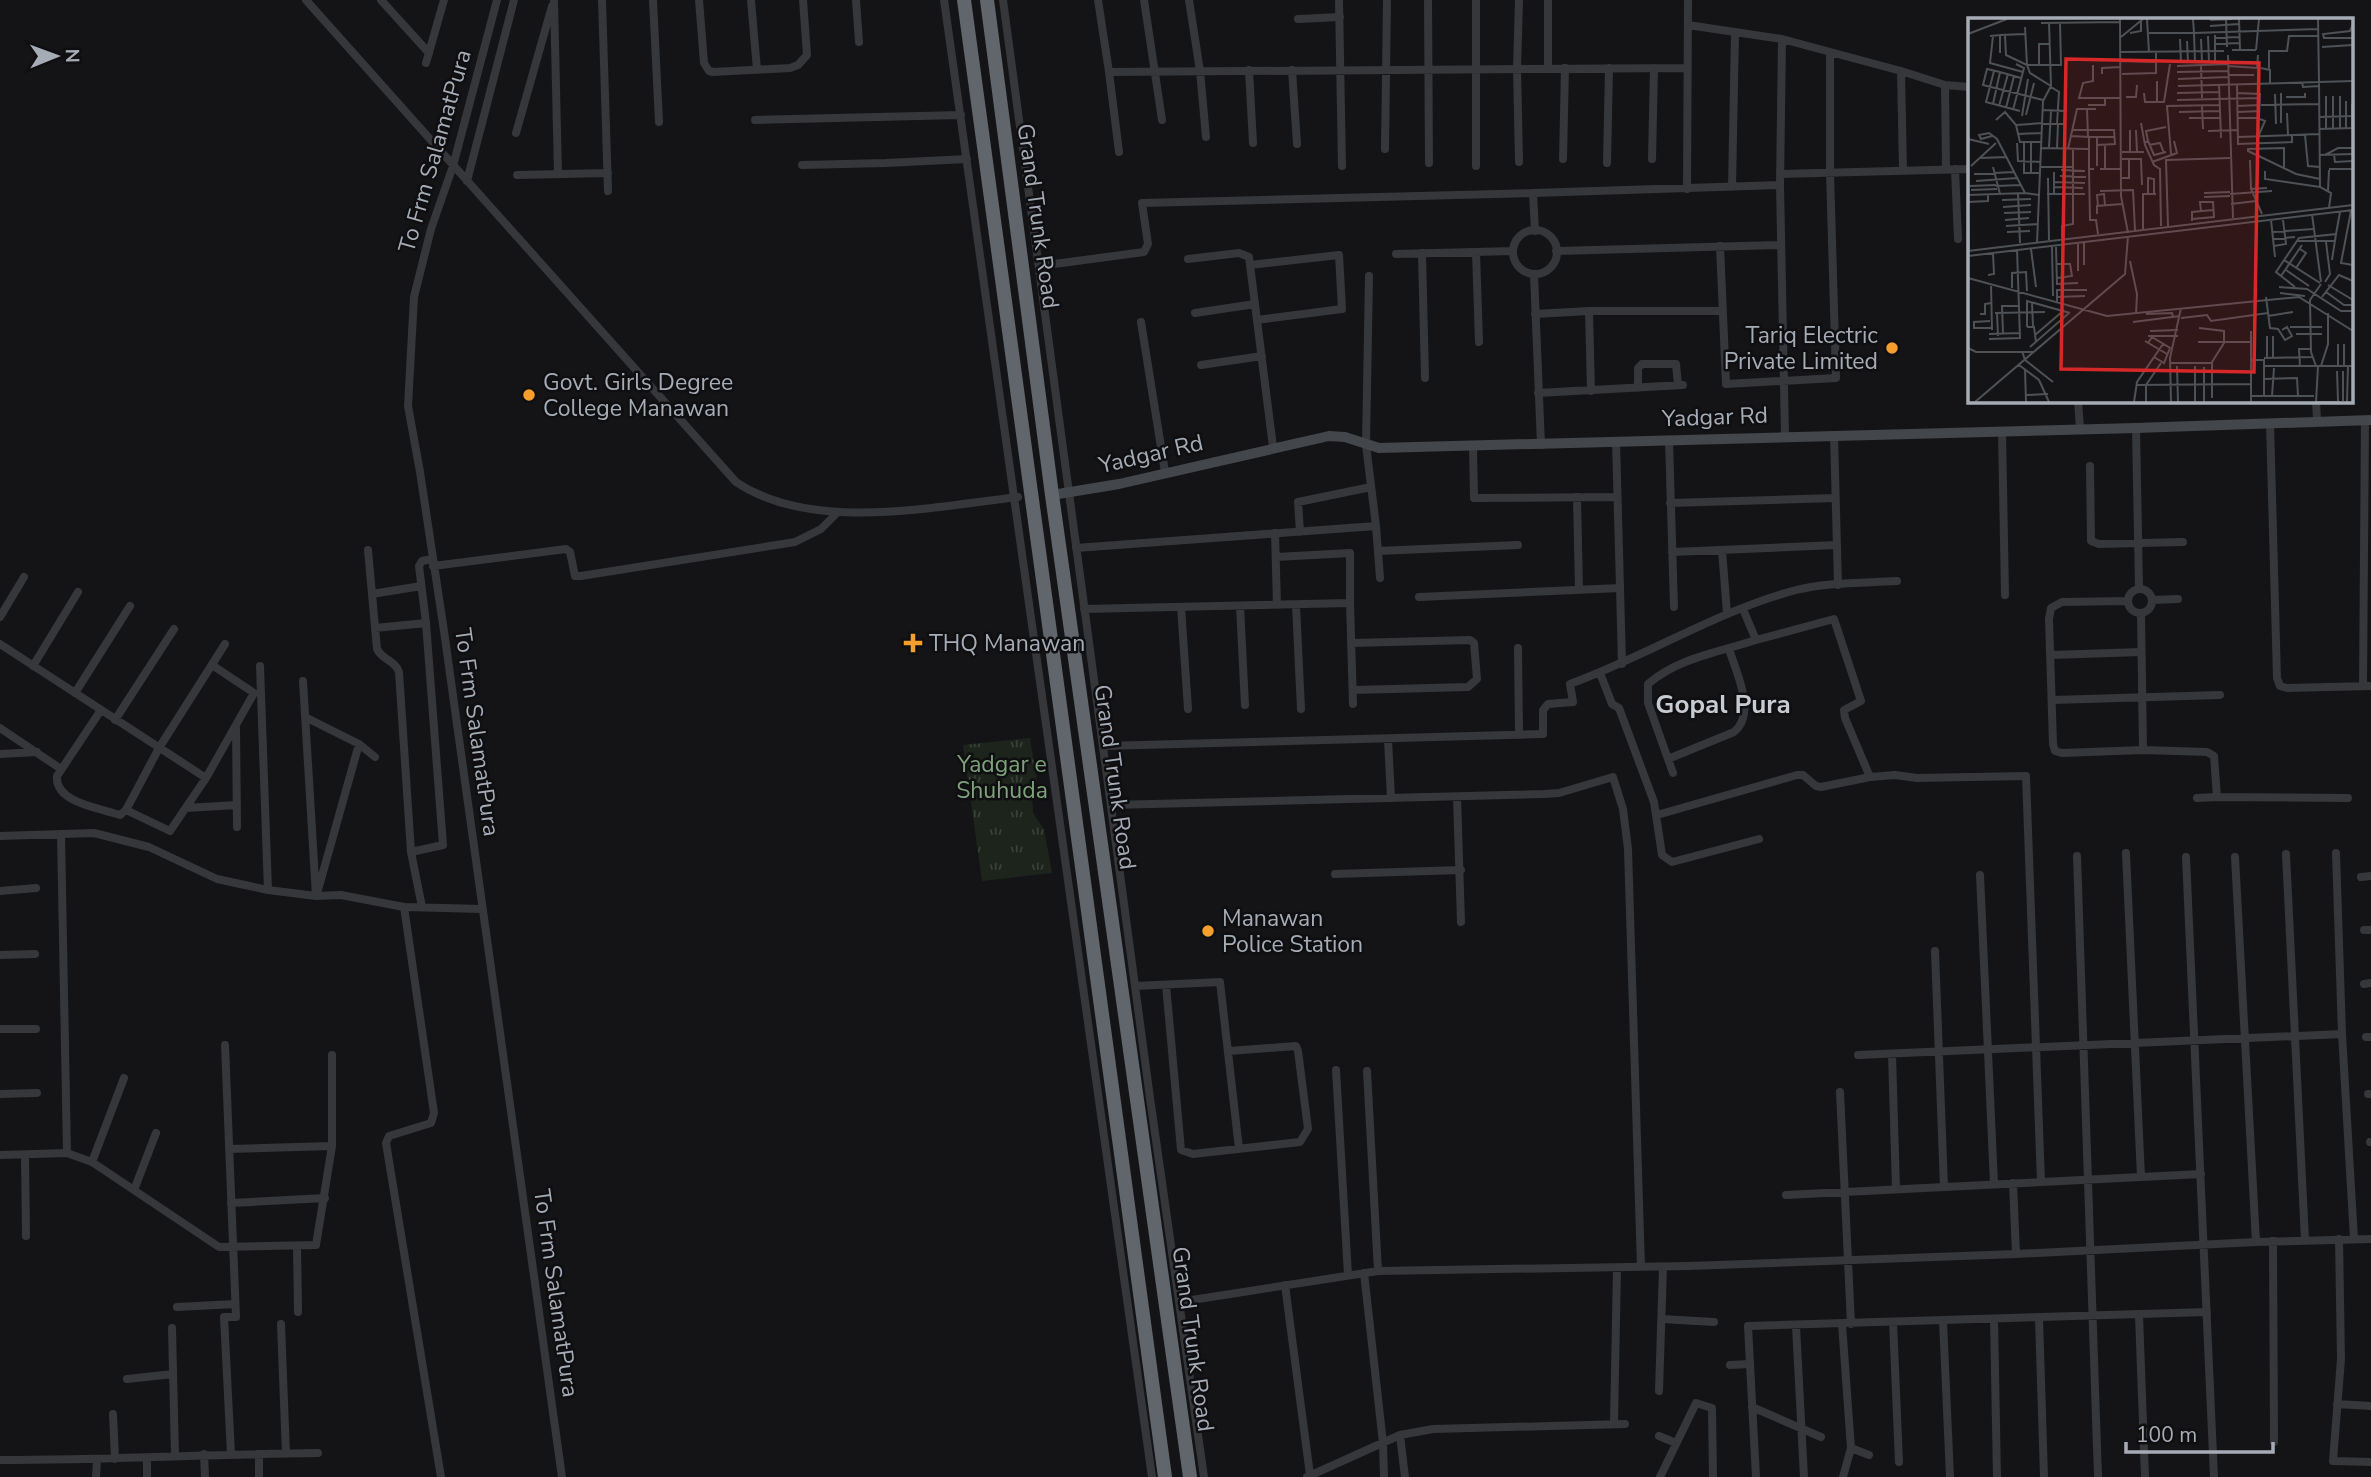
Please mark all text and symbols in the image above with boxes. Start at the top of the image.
inset map [1968,18,2354,402]
north arrow [21,21,91,91]
street label: To Frm SalamatPura [391,46,479,256]
text: N [59,48,85,63]
street label: Grand Trunk Road [1010,121,1066,311]
place label: Tariq Electric Private Limited [1724,320,1878,377]
marker: Tariq Electric Private Limited [1884,340,1900,356]
place label: Govt. Girls Degree College Manawan [543,367,733,424]
marker: Govt. Girls Degree College Manawan [521,387,537,403]
street label: Yadgar Rd [1661,400,1768,434]
street label: Yadgar Rd [1095,427,1206,481]
street label: To Frm SalamatPura [447,626,507,838]
place label: THQ Manawan [929,628,1085,659]
marker: THQ Manawan [903,633,923,653]
street label: Grand Trunk Road [1087,682,1143,872]
district label: Gopal Pura [1655,687,1791,722]
park label: Yadgar e Shuhuda [956,749,1048,806]
place label: Manawan Police Station [1222,903,1363,960]
marker: Manawan Police Station [1200,923,1216,939]
street label: To Frm SalamatPura [526,1187,586,1399]
street label: Grand Trunk Road [1165,1244,1221,1434]
scale bar [2126,1410,2273,1454]
text: 100 m [2136,1421,2197,1449]

